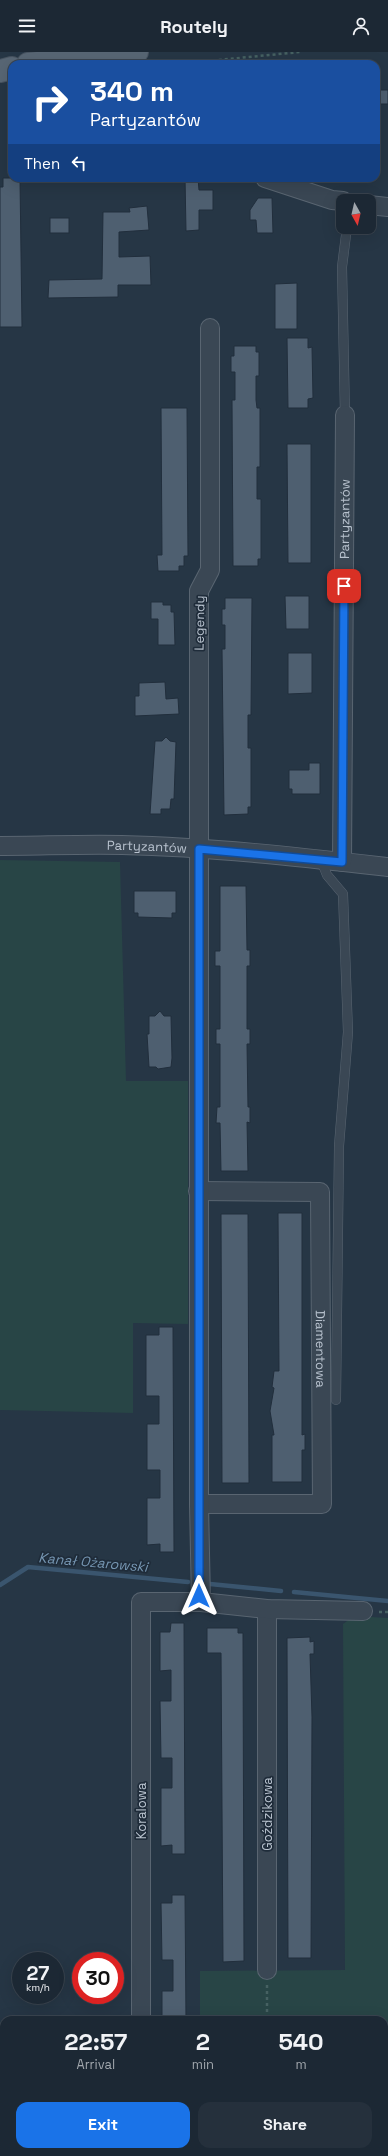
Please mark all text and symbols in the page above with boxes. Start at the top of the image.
icon: menu [16,15,38,37]
text: Routely [160,15,228,38]
icon: person [350,15,372,37]
text: 340 m [90,73,174,109]
icon: right [24,76,76,128]
text: Partyzantów [90,108,201,131]
icon: left [68,152,90,174]
text: Then [24,154,60,173]
north arrow [336,194,376,234]
map controls [336,194,376,234]
street label: Partyzantów [336,479,354,559]
pin [327,569,361,603]
icon: arrive [333,575,355,597]
street label: Legendy [191,595,208,651]
street label: Partyzantów [107,837,187,857]
street label: Diamentowa [312,1310,329,1388]
water label: Kanał Ożarowski [38,1548,150,1576]
position arrow [178,1575,220,1617]
street label: Goździkowa [259,1777,276,1851]
street label: Koralowa [133,1782,150,1839]
speed limit sign: 30 [72,1952,124,2004]
text: 27 [27,1960,49,1986]
text: km/h [26,1981,50,1994]
text: 22:57 [64,2026,127,2057]
text: 2 [196,2026,210,2057]
text: 540 [278,2026,324,2057]
text: Arrival [77,2056,115,2073]
text: min [192,2056,214,2073]
text: m [295,2056,307,2073]
button: Exit [16,2102,190,2148]
button: Share [198,2102,372,2148]

